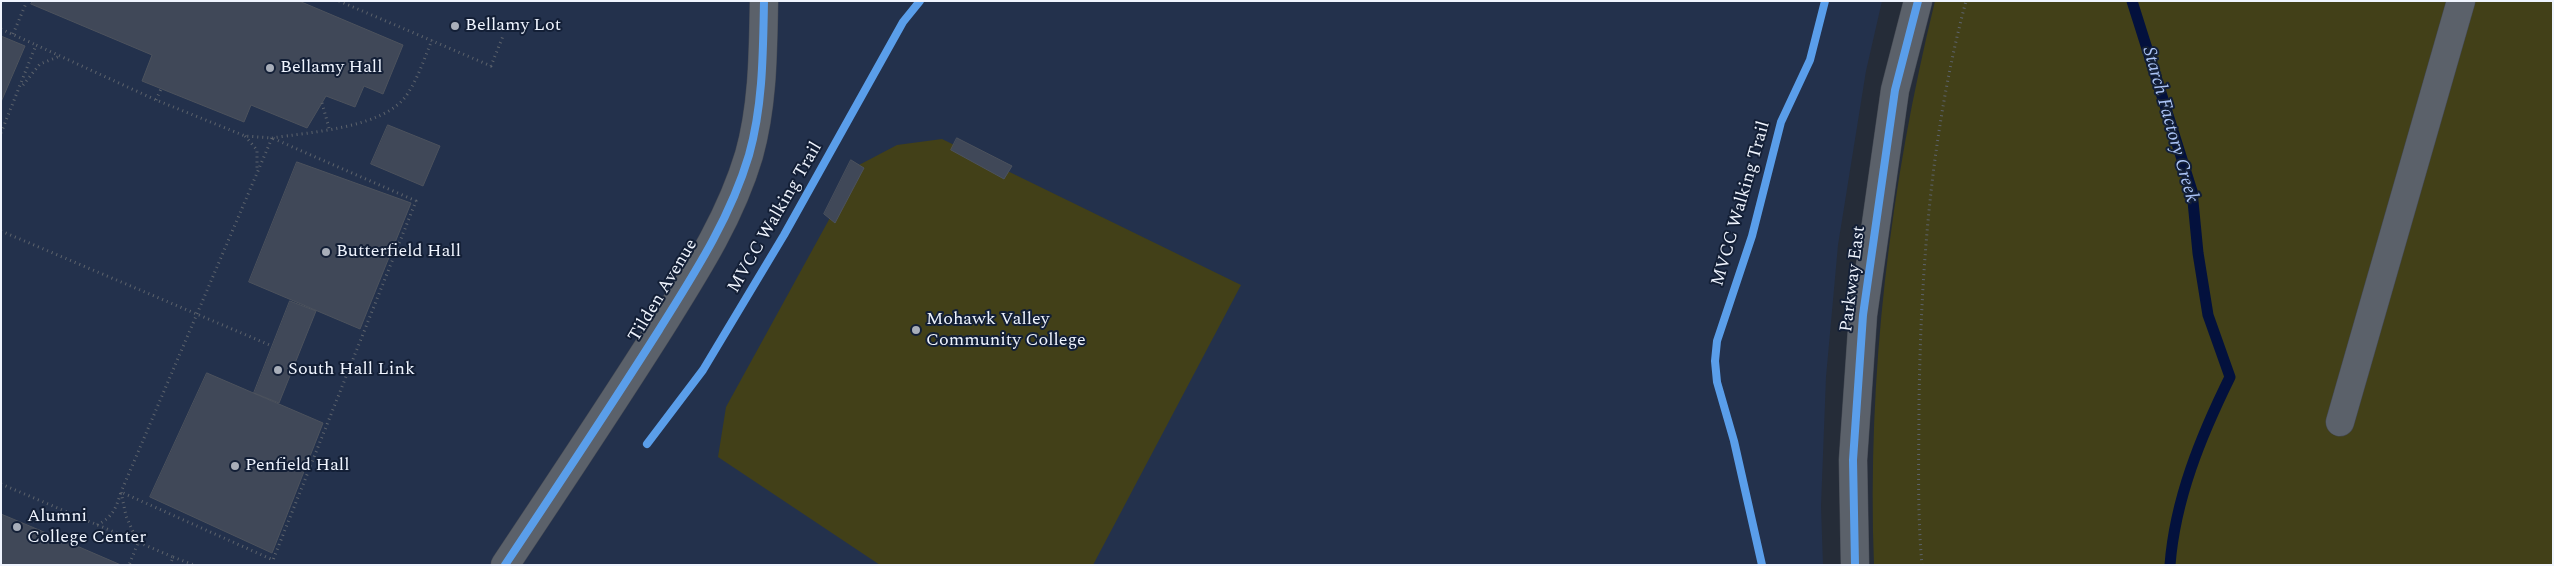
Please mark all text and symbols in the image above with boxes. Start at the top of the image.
place label: Bellamy Lot [465,15,561,37]
marker: Bellamy Lot [449,20,461,32]
water label: Starch Factory Creek [2136,44,2202,206]
place label: Bellamy Hall [280,57,382,79]
marker: Bellamy Hall [264,62,276,74]
street label: MVCC Walking Trail [1708,119,1776,289]
street label: MVCC Walking Trail [724,139,828,297]
street label: Parkway East [1837,225,1871,333]
street label: Tilden Avenue [625,236,703,346]
place label: Butterfield Hall [336,241,461,263]
marker: Butterfield Hall [320,246,332,258]
place label: Mohawk Valley Community College [926,309,1086,352]
marker: Mohawk Valley Community College [910,324,922,336]
place label: South Hall Link [288,359,415,381]
marker: South Hall Link [272,364,284,376]
place label: Penfield Hall [245,455,349,477]
marker: Penfield Hall [229,460,241,472]
place label: Alumni College Center [27,506,146,548]
marker: Alumni College Center [11,521,23,533]

